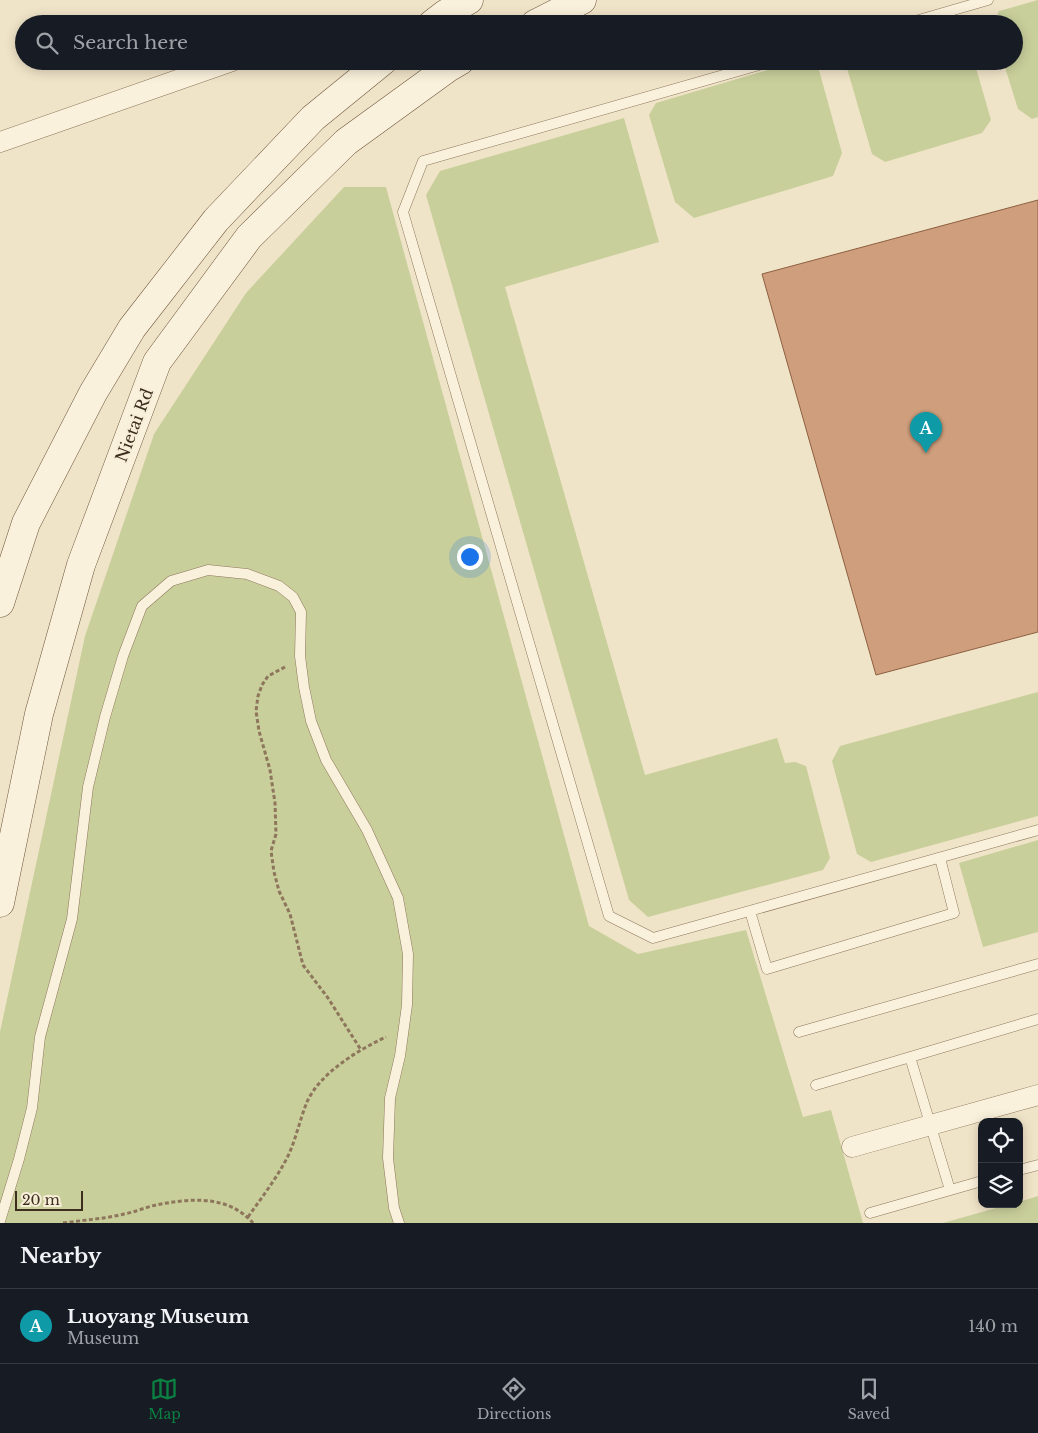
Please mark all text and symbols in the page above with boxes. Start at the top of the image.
search box [15,15,1023,70]
icon: search [33,29,61,57]
text: Search here [73,31,188,54]
street label: Nietai Rd [111,385,157,465]
pin: A [910,412,942,453]
your location [457,544,483,570]
map controls [978,1118,1023,1208]
button: locate [978,1118,1023,1163]
button: layers [978,1163,1023,1208]
scale bar [15,1188,82,1211]
text: 20 m [22,1191,60,1209]
text: Nearby [20,1243,101,1269]
text: Luoyang Museum [67,1305,249,1328]
text: A [30,1316,42,1336]
text: 140 m [968,1316,1018,1336]
text: Museum [67,1328,139,1348]
tab: Map [148,1375,181,1423]
tab: Directions [477,1375,551,1423]
tab: Saved [848,1375,890,1423]

